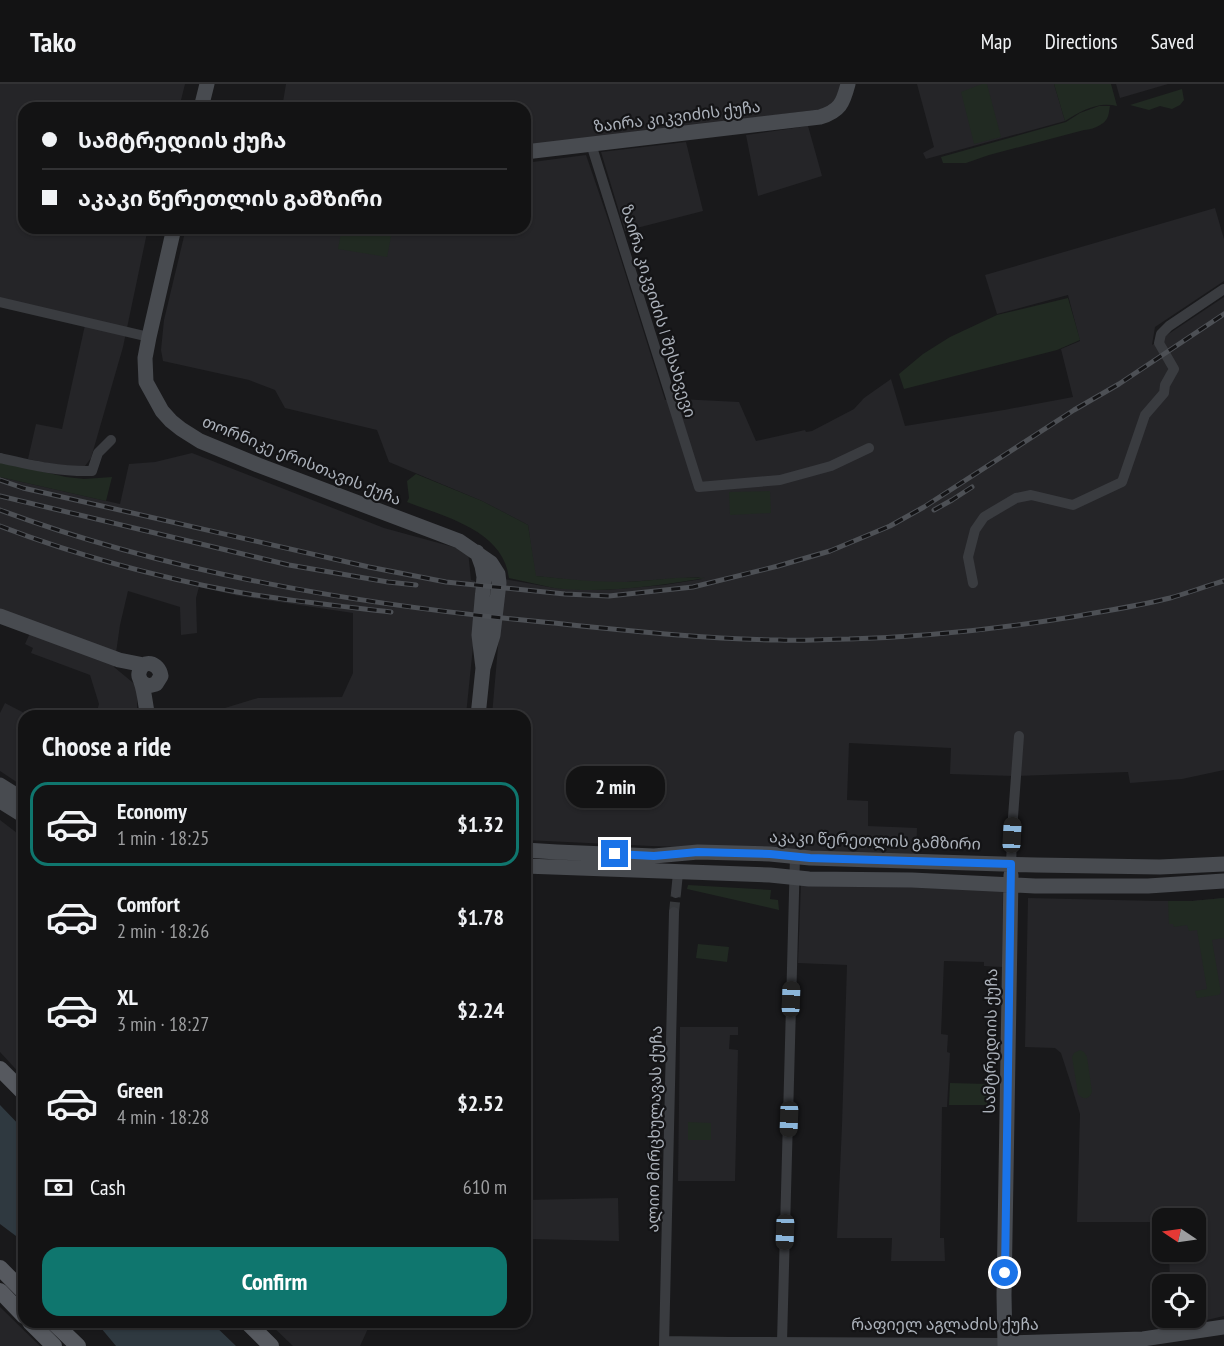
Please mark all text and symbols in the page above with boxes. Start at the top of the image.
text: Tako [30,23,76,60]
text: Map [981,28,1012,55]
text: Directions [1045,28,1118,55]
text: Saved [1151,28,1194,55]
street label: ზაირა კიკვიძის ქუჩა [593,96,761,136]
text: სამტრედიის ქუჩა [78,126,287,154]
text: აკაკი წერეთლის გამზირი [78,184,382,212]
street label: ზაირა კიკვიძის I შესახვევი [617,202,701,420]
street label: თორნიკე ერისთავის ქუჩა [200,411,404,509]
text: Choose a ride [42,729,171,763]
callout: 2 min [566,767,664,809]
text: 2 min [595,774,636,800]
icon: car [45,797,99,851]
text: Economy [117,797,187,825]
text: $1.32 [457,810,504,838]
car [1002,817,1022,853]
text: 1 min · 18:25 [117,825,209,851]
street label: აკაკი წერეთლის გამზირი [769,826,981,855]
route end [601,840,628,867]
icon: car [45,890,99,944]
text: Comfort [117,890,180,918]
text: $1.78 [457,903,504,931]
text: 2 min · 18:26 [117,918,209,944]
street label: სამტრედიის ქუჩა [979,968,1002,1114]
car [781,981,801,1017]
icon: car [45,983,99,1037]
text: XL [117,983,138,1011]
text: $2.24 [457,996,504,1024]
text: 3 min · 18:27 [117,1011,209,1037]
street label: ალიო მირცხულავას ქუჩა [642,1025,667,1233]
icon: car [45,1076,99,1130]
text: Green [117,1076,163,1104]
text: $2.52 [457,1089,504,1117]
car [779,1101,799,1137]
text: 4 min · 18:28 [117,1104,209,1130]
icon: cash [42,1171,75,1204]
text: Cash [90,1173,126,1201]
text: 610 m [463,1174,507,1200]
north arrow [1152,1208,1206,1262]
map controls [1152,1208,1206,1328]
car [775,1214,795,1250]
button: Confirm [42,1247,507,1316]
route start [991,1259,1018,1286]
button: locate [1152,1274,1206,1328]
street label: რაფიელ აგლაძის ქუჩა [851,1314,1039,1335]

